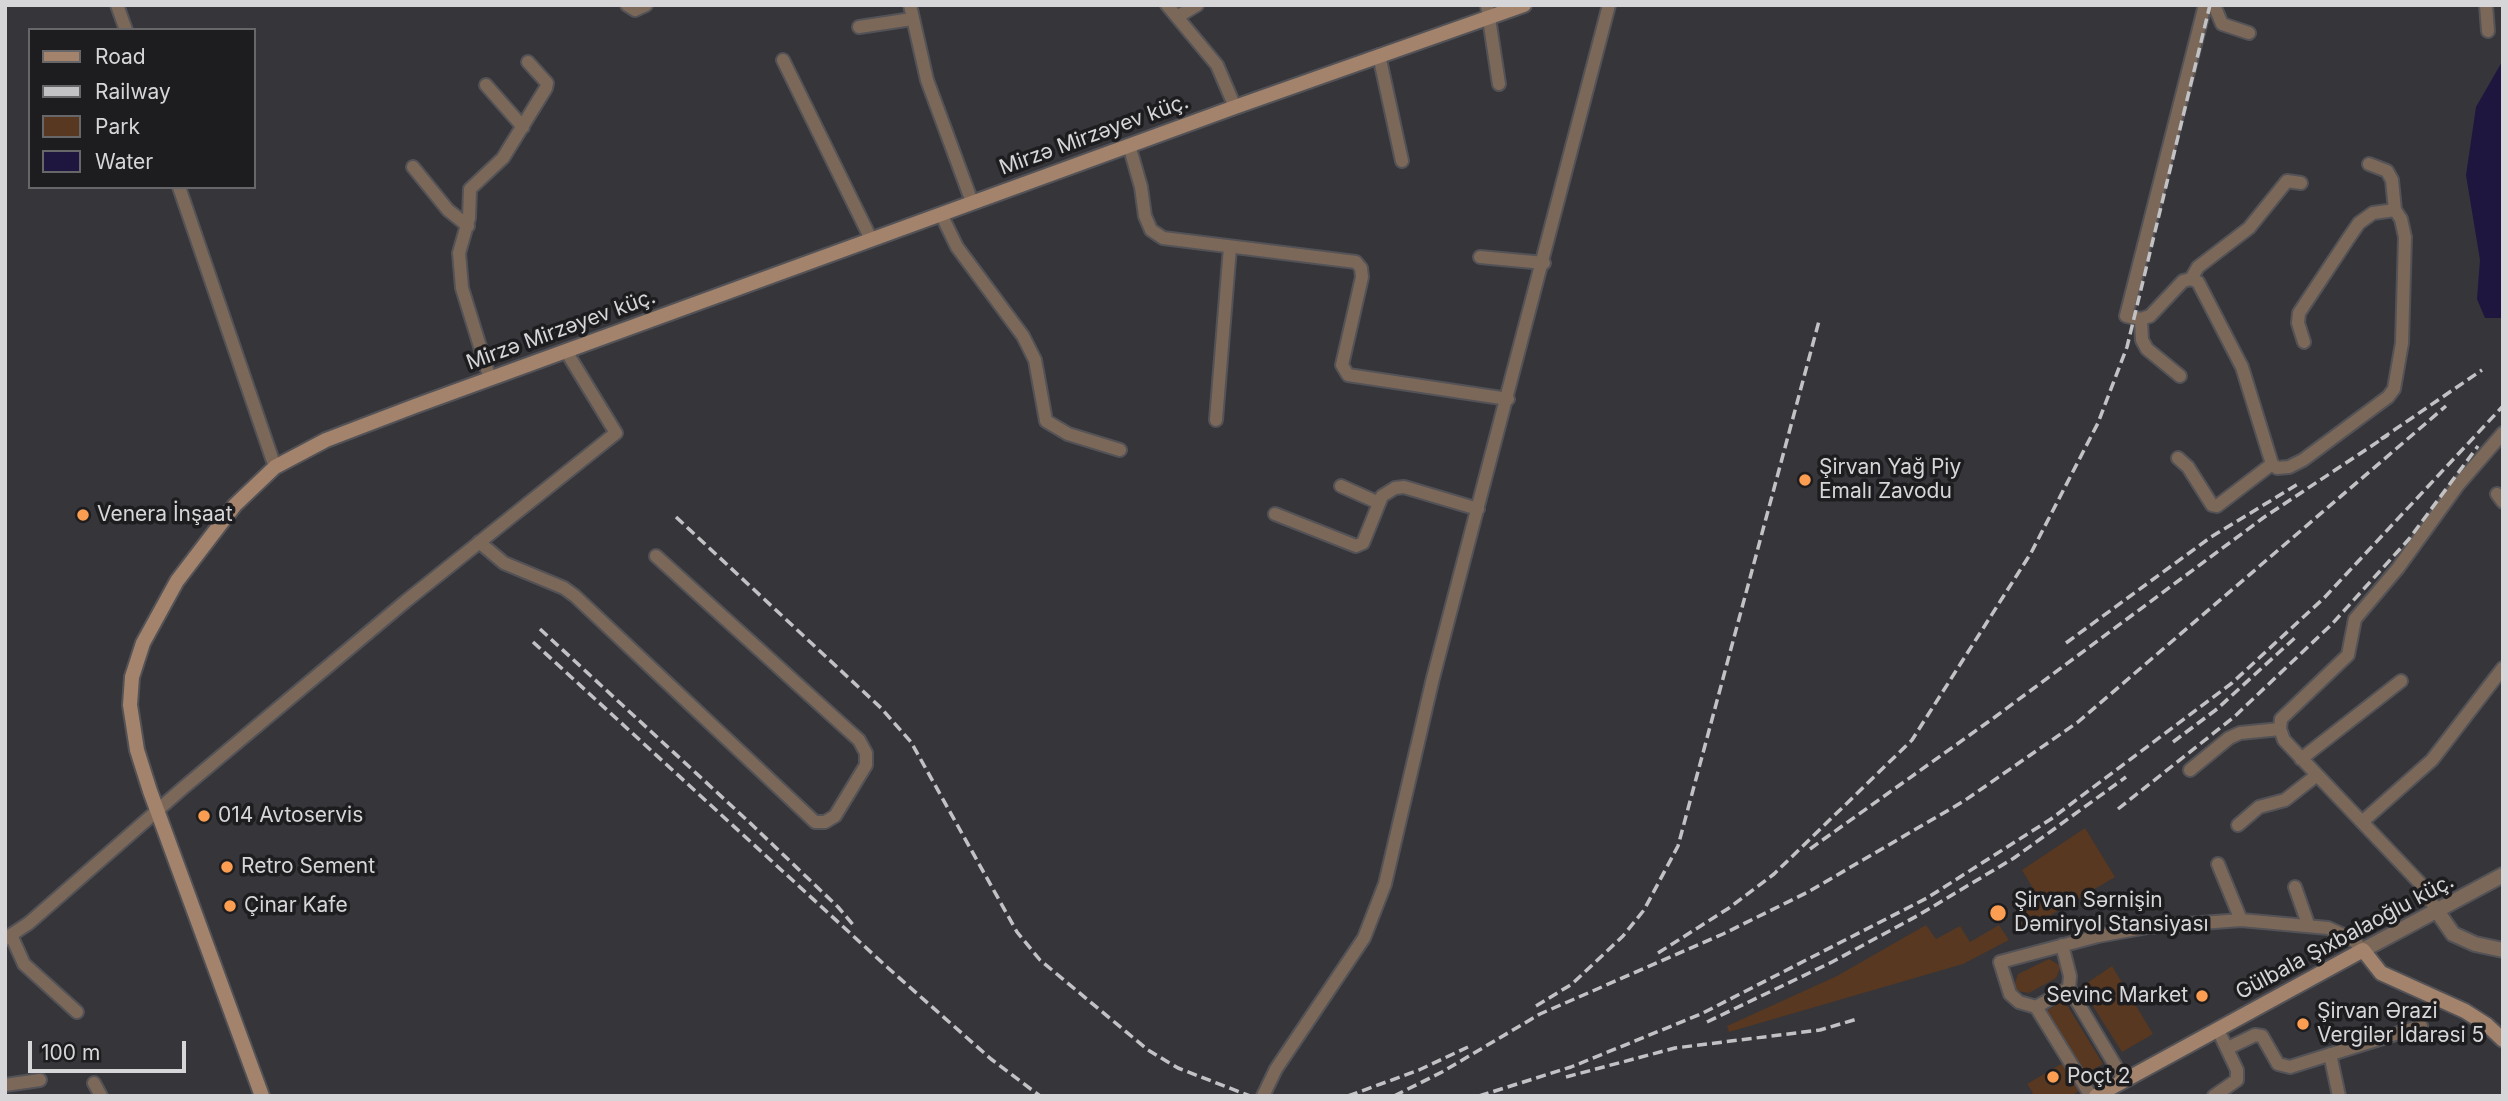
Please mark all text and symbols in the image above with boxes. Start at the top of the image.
legend [28,28,256,189]
text: Road [95,44,146,69]
text: Railway [95,79,171,104]
street label: Mirzə Mirzəyev küç. [996,89,1192,181]
text: Park [95,114,140,139]
text: Water [95,149,153,174]
street label: Mirzə Mirzəyev küç. [463,284,659,376]
place label: Şirvan Yağ Piy Emalı Zavodu [1819,455,1961,505]
marker: Şirvan Yağ Piy Emalı Zavodu [1797,472,1813,488]
place label: Venera İnşaat [97,502,233,528]
marker: Venera İnşaat [75,507,91,523]
place label: 014 Avtoservis [218,803,363,829]
marker: 014 Avtoservis [196,808,212,824]
place label: Retro Sement [241,854,375,880]
marker: Retro Sement [219,859,235,875]
street label: Gülbala Şıxbalaoğlu küç. [2232,869,2458,1005]
place label: Şirvan Sərnişin Dəmiryol Stansiyası [2014,888,2209,938]
place label: Çinar Kafe [244,893,348,919]
marker: Çinar Kafe [222,898,238,914]
marker: Şirvan Sərnişin Dəmiryol Stansiyası [1988,903,2008,923]
place label: Sevinc Market [2046,983,2188,1009]
marker: Sevinc Market [2194,988,2210,1004]
place label: Şirvan Ərazi Vergilər İdarəsi 5 [2317,999,2484,1049]
marker: Şirvan Ərazi Vergilər İdarəsi 5 [2295,1016,2311,1032]
scale bar [32,1028,189,1072]
text: 100 m [41,1040,100,1065]
place label: Poçt 2 [2067,1064,2130,1090]
marker: Poçt 2 [2045,1069,2061,1085]

